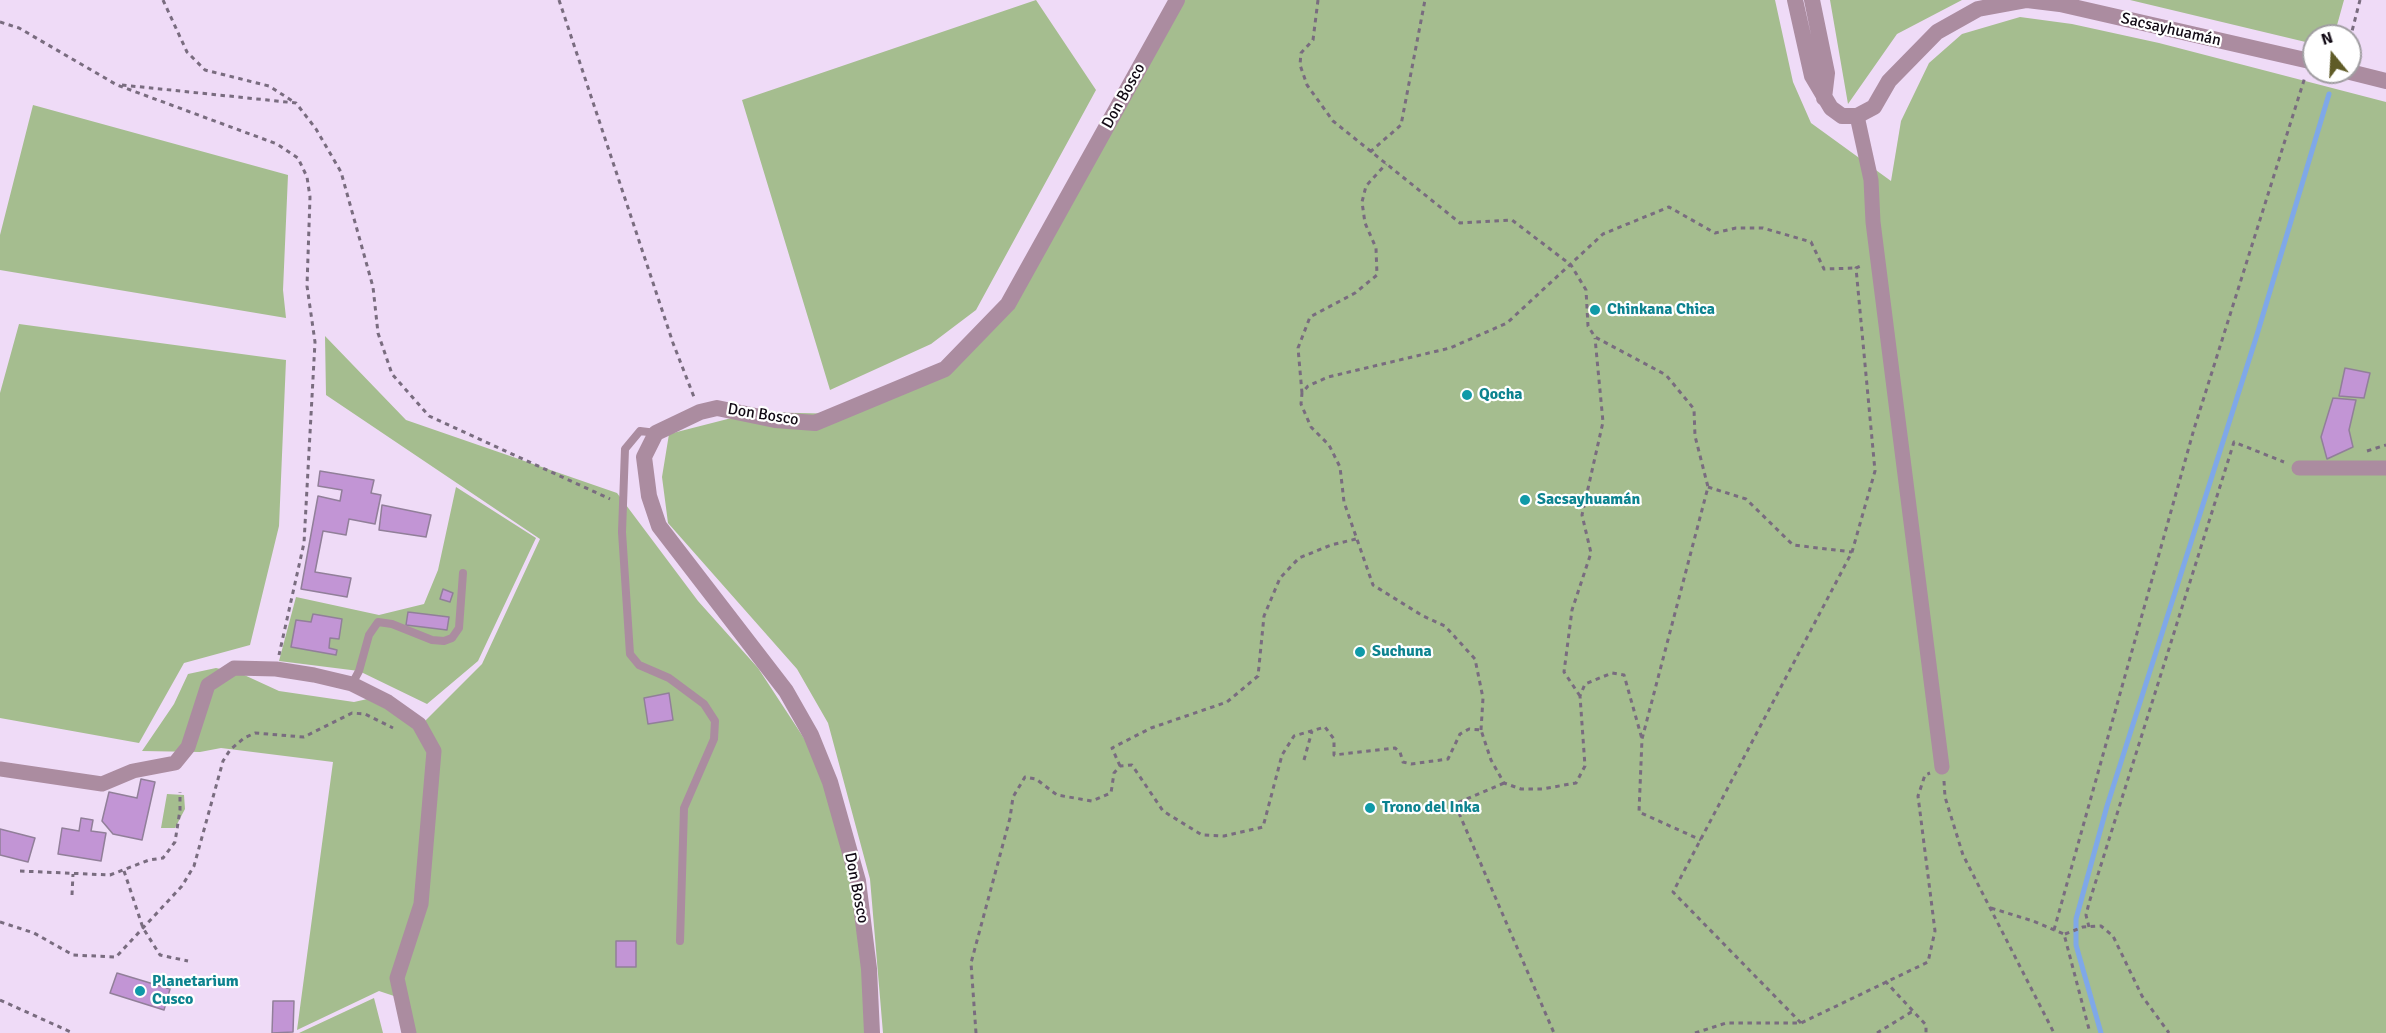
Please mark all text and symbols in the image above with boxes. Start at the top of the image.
street label: Sacsayhuamán [2119,9,2223,51]
north arrow [2302,24,2362,84]
text: N [2319,28,2335,50]
street label: Don Bosco [1098,60,1150,132]
place label: Chinkana Chica [1607,300,1715,320]
marker: Chinkana Chica [1588,303,1602,317]
place label: Qocha [1479,385,1523,405]
marker: Qocha [1460,388,1474,402]
street label: Don Bosco [726,400,800,430]
place label: Sacsayhuamán [1537,490,1640,510]
marker: Sacsayhuamán [1518,493,1532,507]
place label: Suchuna [1372,642,1432,662]
marker: Suchuna [1353,645,1367,659]
place label: Trono del Inka [1382,798,1480,818]
marker: Trono del Inka [1363,801,1377,815]
street label: Don Bosco [840,851,872,925]
place label: Planetarium Cusco [152,972,239,1010]
marker: Planetarium Cusco [133,984,147,998]

